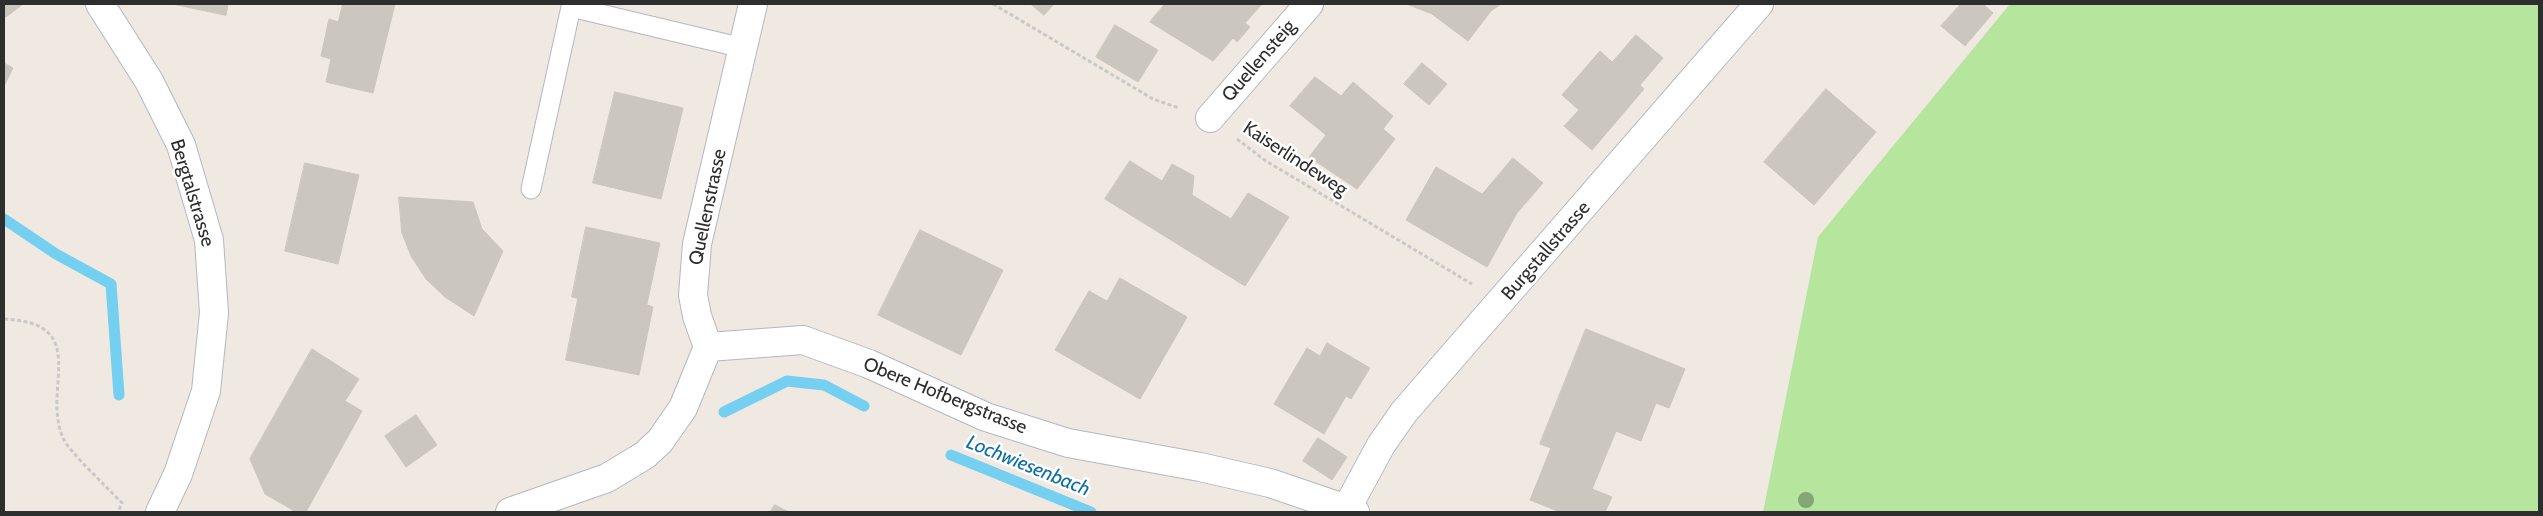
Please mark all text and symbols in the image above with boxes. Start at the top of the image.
street label: Quellensteig [1217,15,1301,107]
street label: Kaiserlindeweg [1239,117,1351,201]
street label: Bergtalstrasse [165,137,219,249]
street label: Quellenstrasse [685,147,731,267]
street label: Burgstallstrasse [1497,197,1595,305]
street label: Obere Hofbergstrasse [860,353,1030,439]
water label: Lochwiesenbach [963,430,1093,502]

